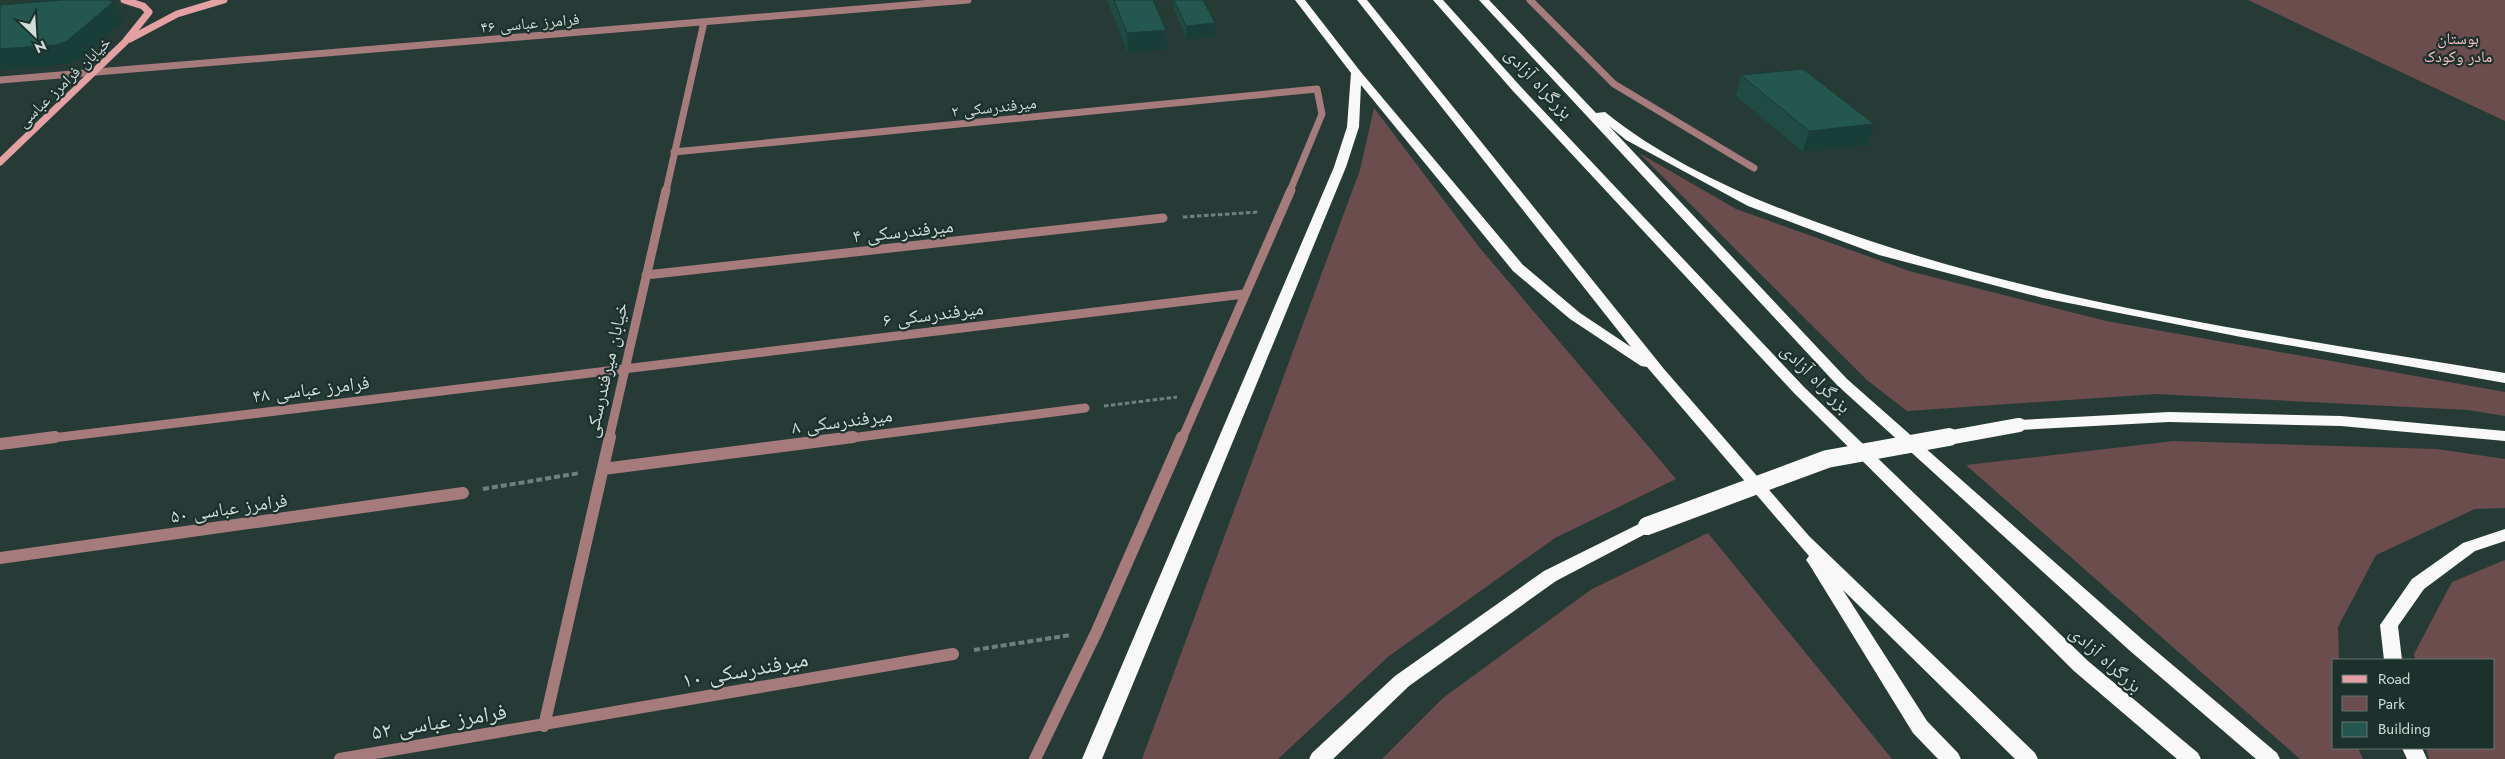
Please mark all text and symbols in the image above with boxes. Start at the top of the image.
street label: فرامرز عباسی ۴۶ [480,7,580,39]
north arrow [10,10,60,60]
park label: بوستان مادر وکودک [2424,27,2492,68]
street label: خیابان فرامرز عباسی [12,31,116,133]
text: N [31,35,50,58]
street label: بزرگراه آزادی [1499,41,1579,125]
street label: میرفندرسکی ۲ [950,91,1038,123]
street label: میرفندرسکی ۴ [851,212,955,250]
street label: میرفندرسکی ۶ [881,294,985,334]
street label: خیابان میرفندرسکی [577,300,635,440]
street label: بزرگراه آزادی [1775,337,1857,419]
street label: فرامرز عباسی ۴۸ [251,368,371,410]
street label: میرفندرسکی ۸ [790,401,894,441]
street label: فرامرز عباسی ۵۰ [169,486,289,530]
street label: بزرگراه آزادی [2064,619,2148,699]
street label: میرفندرسکی ۱۰ [679,642,811,696]
legend [2332,659,2495,749]
text: Road [2378,668,2410,690]
text: Park [2378,693,2405,715]
street label: فرامرز عباسی ۵۲ [369,695,509,747]
text: Building [2378,718,2430,740]

